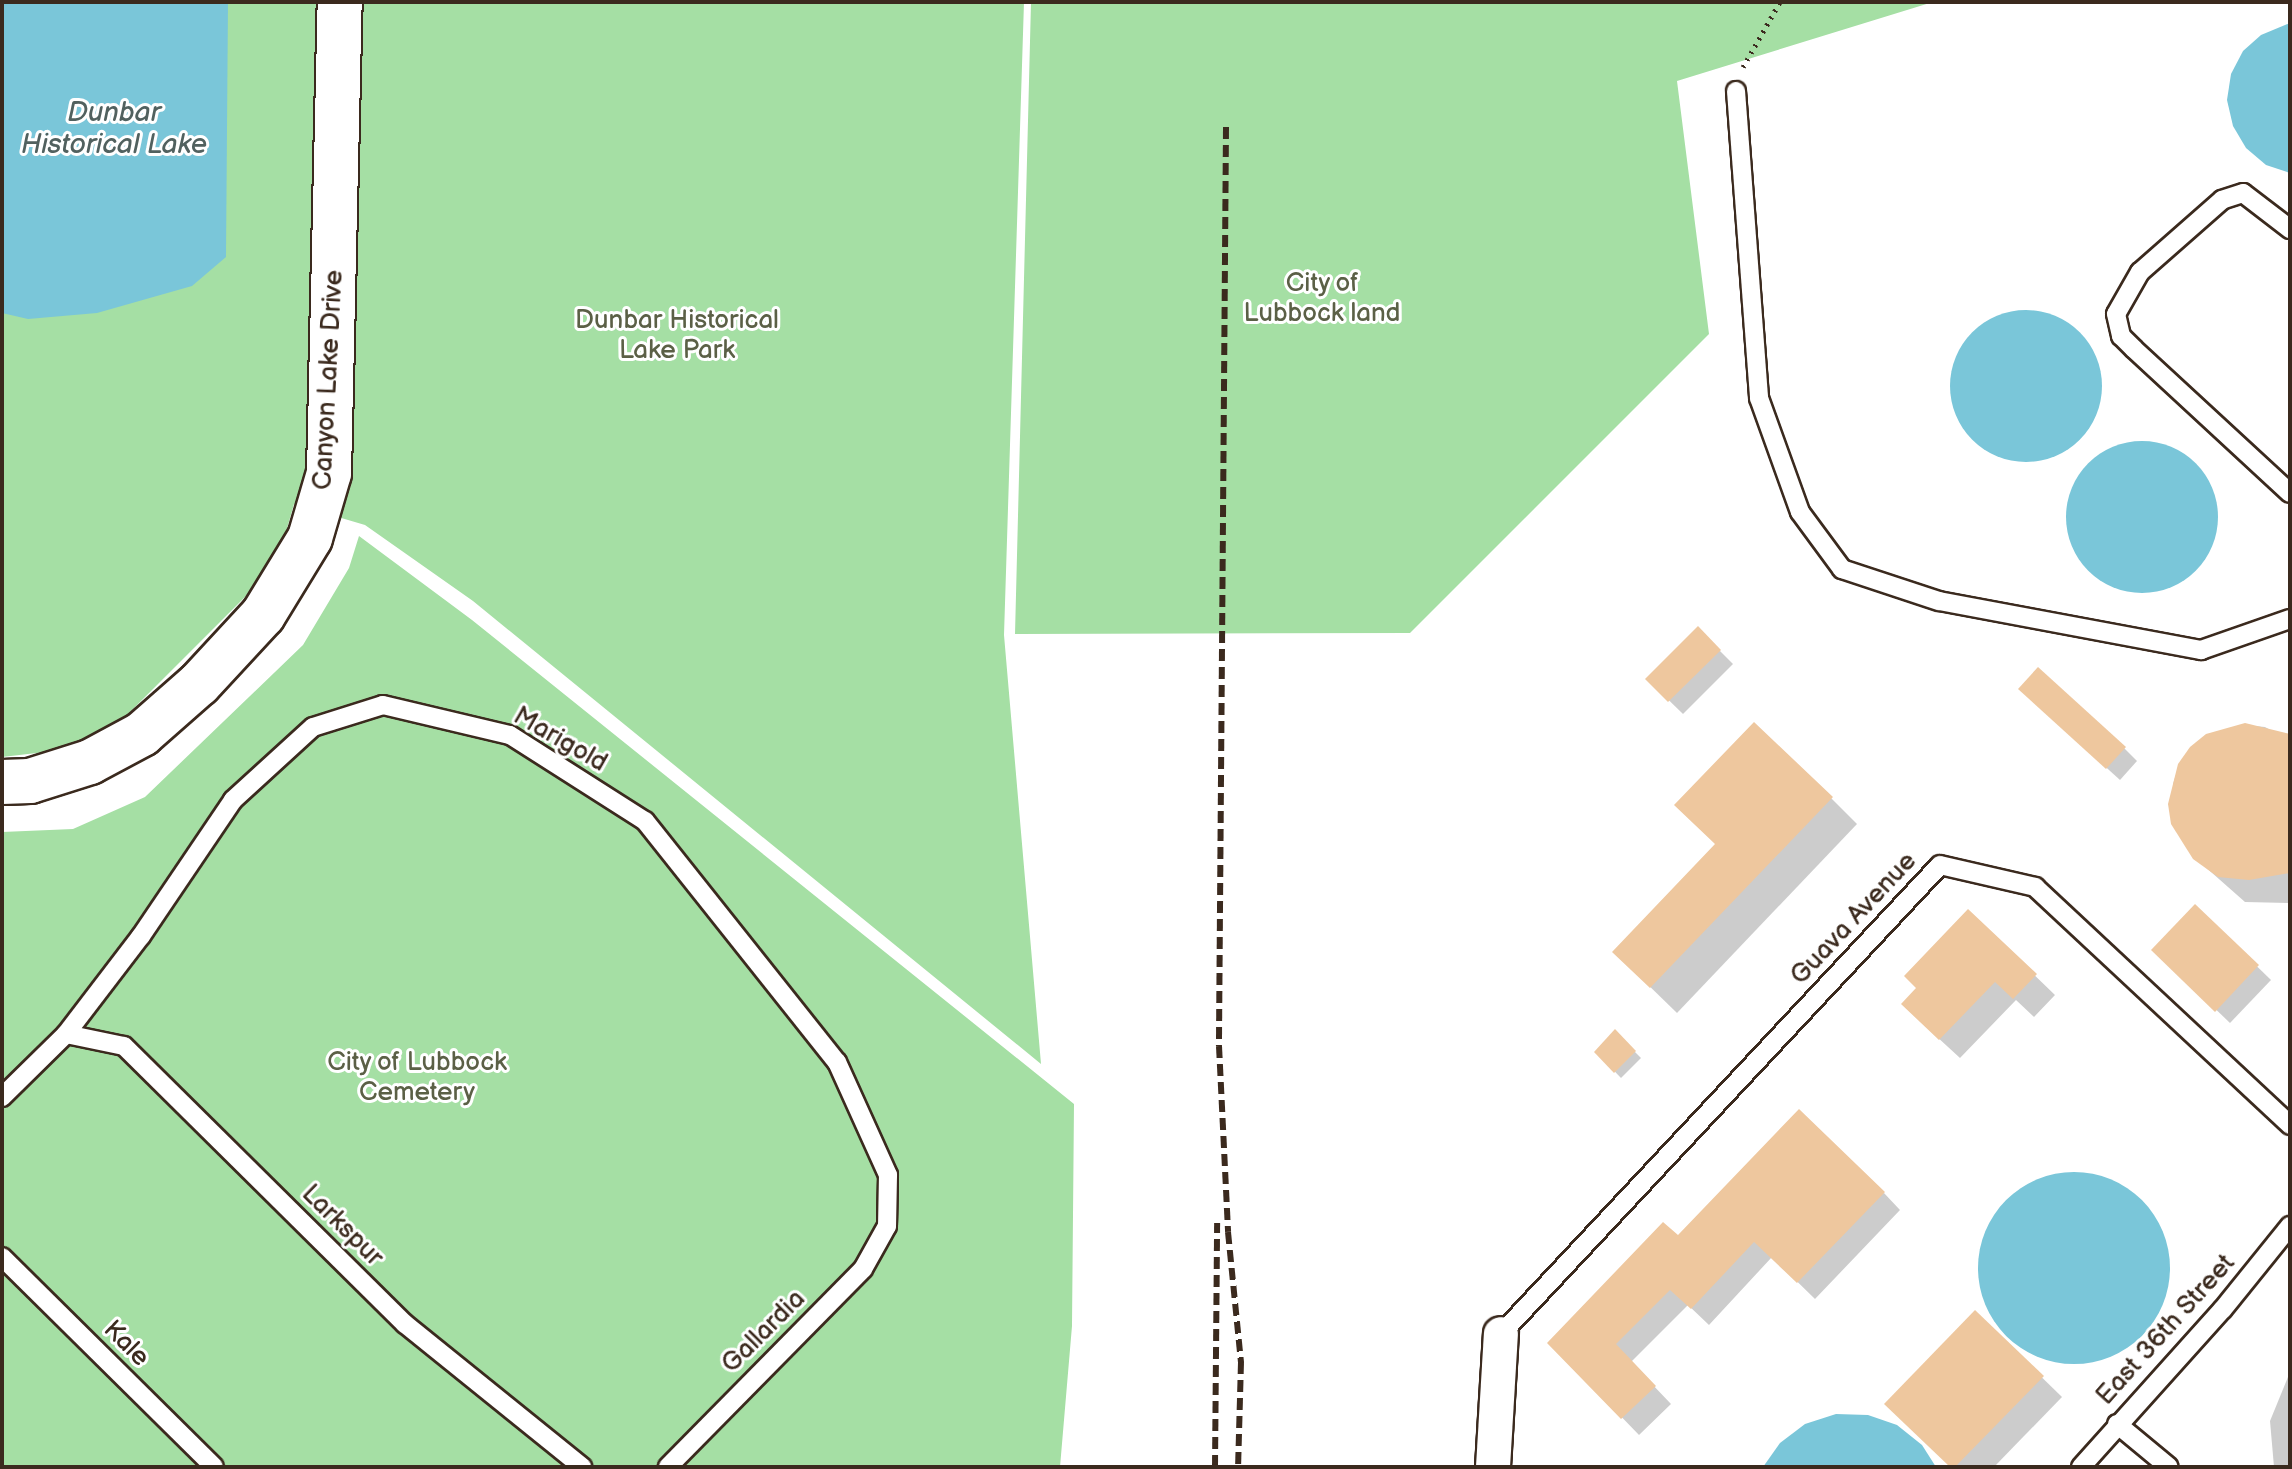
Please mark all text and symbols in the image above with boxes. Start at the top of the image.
water label: Dunbar Historical Lake [21,96,207,162]
park label: City of Lubbock land [1244,268,1400,330]
street label: Canyon Lake Drive [308,269,350,491]
park label: Dunbar Historical Lake Park [575,305,779,366]
street label: Marigold [508,701,612,779]
street label: Guava Avenue [1785,846,1923,992]
park label: City of Lubbock Cemetery [326,1047,508,1108]
street label: Larkspur [295,1179,389,1273]
street label: East 36th Street [2090,1248,2242,1412]
street label: Gallardia [716,1284,812,1380]
street label: Kale [97,1315,155,1373]

